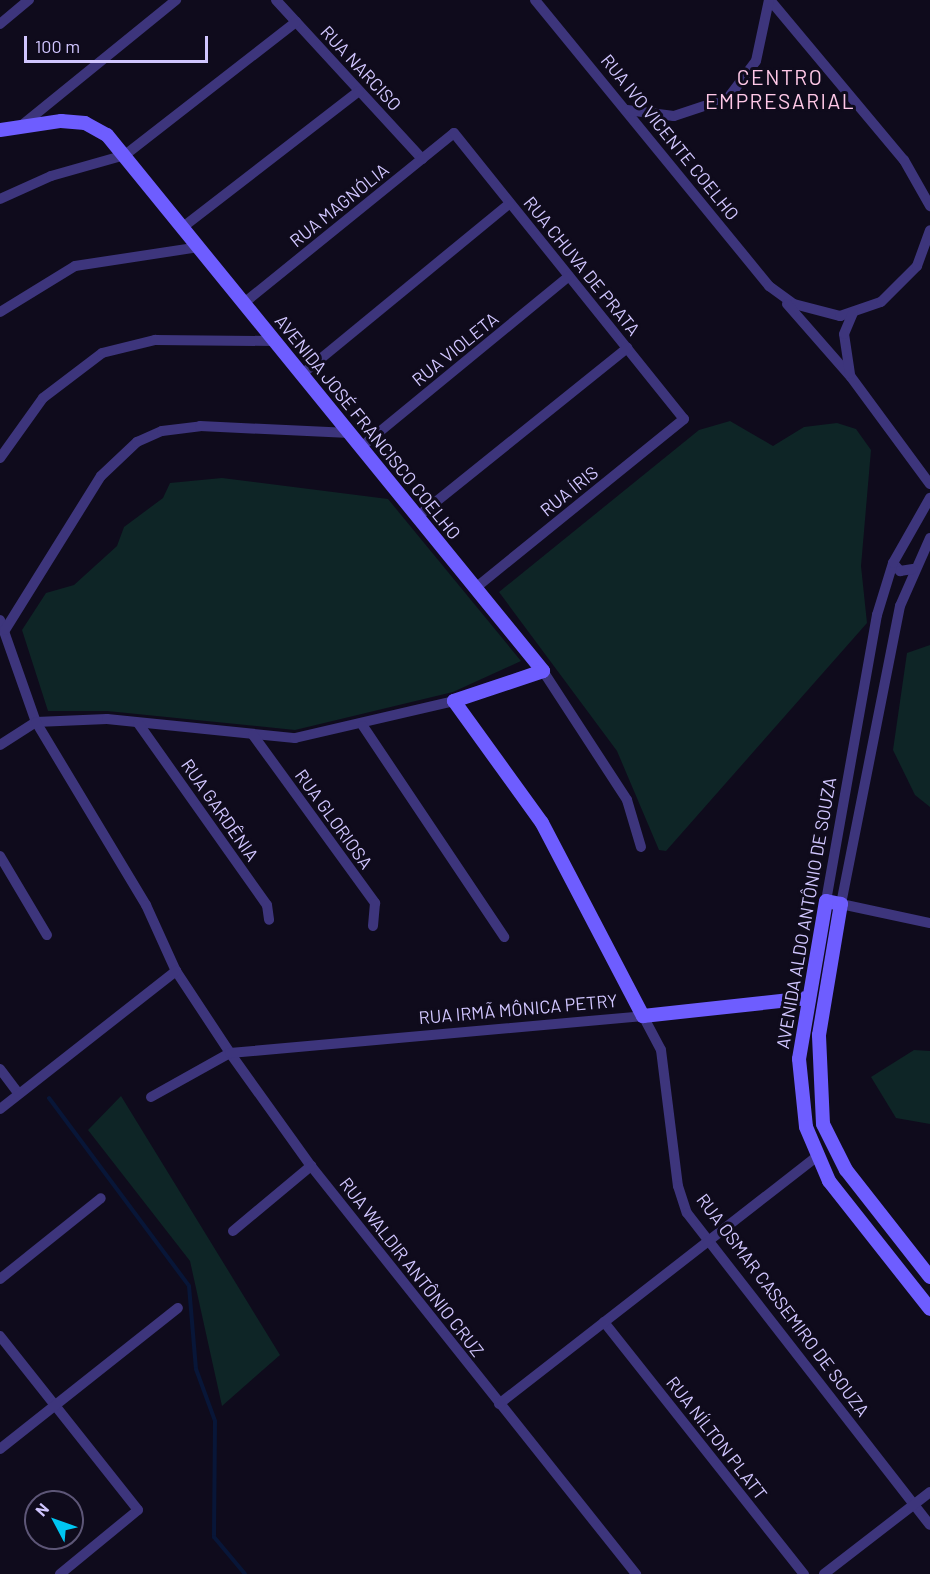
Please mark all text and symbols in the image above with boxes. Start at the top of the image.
street label: RUA NARCISO [316,21,406,115]
scale bar [27,24,212,62]
text: 100 m [35,35,80,57]
street label: RUA IVO VICENTE COELHO [597,50,743,224]
district label: CENTRO EMPRESARIAL [705,64,855,114]
street label: RUA MAGNÓLIA [285,159,393,251]
street label: RUA CHUVA DE PRATA [519,192,645,340]
street label: RUA VIOLETA [407,308,503,390]
street label: AVENIDA JOSÉ FRANCISCO COELHO [271,310,465,544]
street label: RUA ÍRIS [536,461,602,521]
street label: RUA GARDÊNIA [177,755,263,865]
street label: RUA GLORIOSA [291,765,377,873]
street label: AVENIDA ALDO ANTÔNIO DE SOUZA [771,775,841,1051]
street label: RUA IRMÃ MÔNICA PETRY [418,990,618,1028]
street label: RUA WALDIR ANTÔNIO CRUZ [335,1173,489,1361]
street label: RUA OSMAR CASSEMIRO DE SOUZA [692,1189,874,1421]
street label: RUA NÍLTON PLATT [662,1372,772,1504]
north arrow [24,1490,84,1550]
text: N [31,1499,52,1519]

